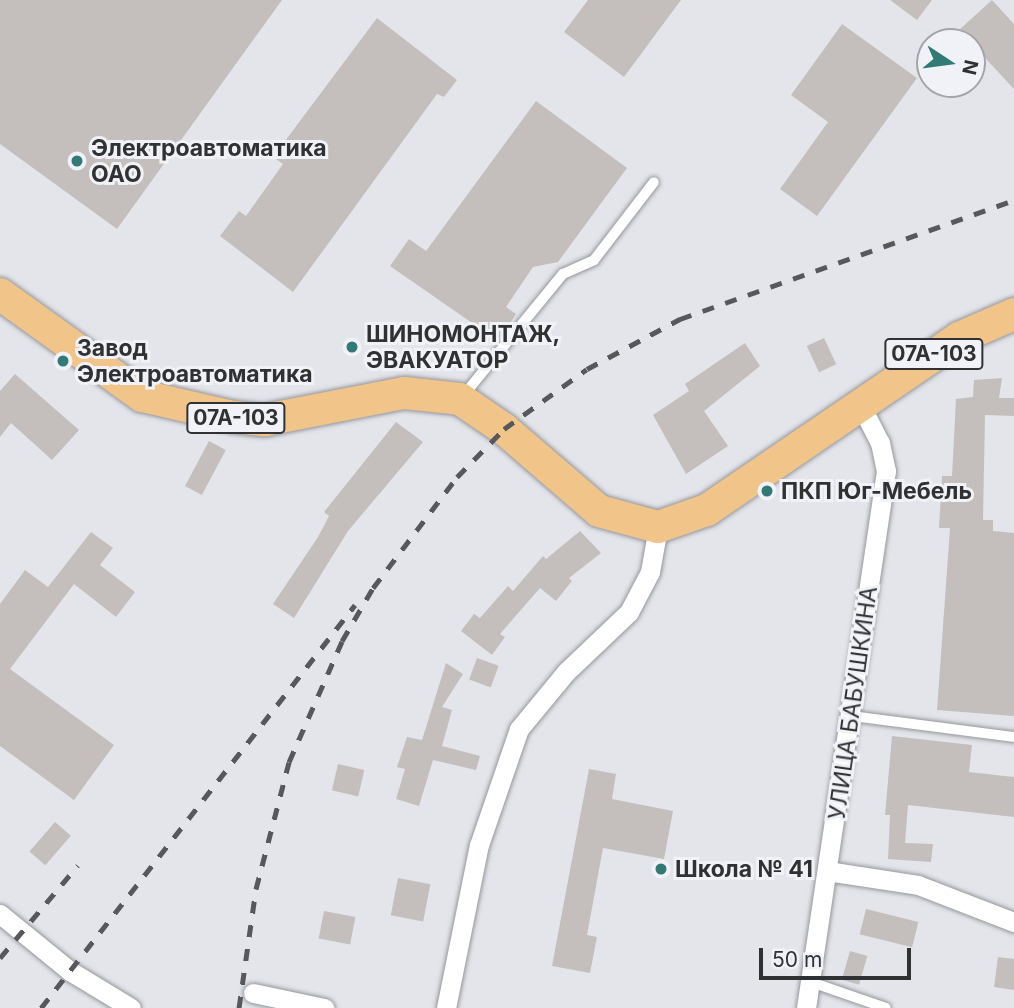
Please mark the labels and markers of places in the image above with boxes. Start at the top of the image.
place label: Электроавтоматика ОАО [91,134,327,188]
marker: Электроавтоматика ОАО [69,153,85,169]
place label: ШИНОМОНТАЖ, ЭВАКУАТОР [366,320,560,374]
place label: Завод Электроавтоматика [77,334,313,388]
marker: ШИНОМОНТАЖ, ЭВАКУАТОР [344,339,360,355]
marker: Завод Электроавтоматика [55,353,71,369]
place label: ПКП Юг-Мебель [781,477,972,505]
marker: ПКП Юг-Мебель [759,483,775,499]
place label: Школа № 41 [675,855,813,883]
marker: Школа № 41 [653,861,669,877]

